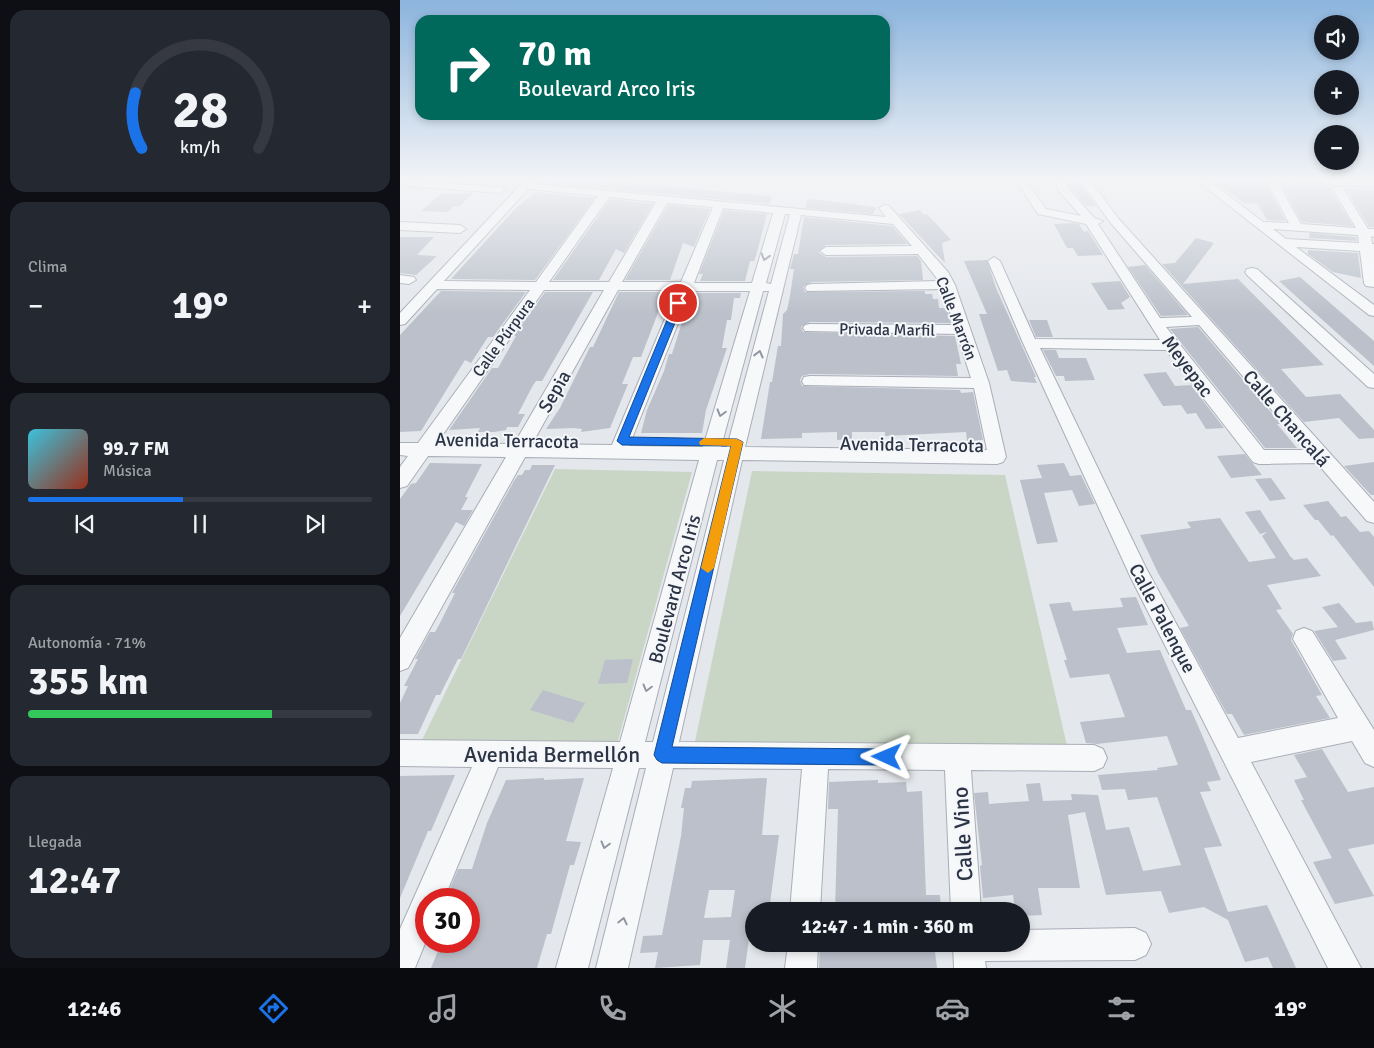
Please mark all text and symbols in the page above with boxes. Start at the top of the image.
map controls [1314,15,1359,170]
button: sound [1314,15,1359,60]
text: 70 m [518,32,592,75]
icon: right [435,35,500,100]
button: + [1314,70,1359,115]
text: Boulevard Arco Iris [518,75,695,102]
text: 28 [172,78,228,142]
button: − [1314,125,1359,170]
text: km/h [180,136,220,158]
one-way arrow [761,252,771,261]
text: Clima [28,257,67,277]
street label: Calle Marrón [931,274,981,363]
text: 19° [172,282,228,329]
pin [657,282,699,324]
text: − [28,289,43,323]
text: + [357,289,372,323]
icon: arrive [664,289,692,317]
street label: Calle Púrpura [468,294,539,381]
street label: Privada Marfil [839,319,935,341]
street label: Meyepac [1156,331,1218,402]
one-way arrow [754,351,764,359]
street label: Calle Chancalá [1237,365,1335,472]
street label: Sepia [533,366,576,417]
one-way arrow [716,409,726,417]
street label: Avenida Terracota [435,428,579,454]
street label: Avenida Terracota [840,432,984,458]
text: 99.7 FM [103,437,169,461]
text: Música [103,461,152,481]
icon: previous [71,510,99,538]
icon: pause [186,510,214,538]
icon: next [301,510,329,538]
street label: Boulevard Arco Iris [644,512,706,666]
street label: Calle Palenque [1123,560,1201,677]
text: Autonomía · 71% [28,633,146,653]
text: 355 km [28,658,149,705]
one-way arrow [643,684,653,692]
position arrow [860,730,912,782]
street label: Avenida Bermellón [464,741,640,768]
street label: Calle Vino [947,786,978,882]
text: Llegada [28,832,82,852]
one-way arrow [600,841,611,850]
text: 12:47 [28,857,121,904]
speed limit sign: 30 [415,888,480,953]
text: 12:47 · 1 min · 360 m [801,915,974,939]
one-way arrow [617,916,628,925]
icon: directions [256,991,291,1026]
icon: music [426,991,461,1026]
icon: phone [595,991,630,1026]
icon: climate [765,991,800,1026]
icon: car [935,991,970,1026]
icon: filters [1104,991,1139,1026]
text: 12:46 [67,995,121,1022]
text: 19° [1274,995,1307,1022]

